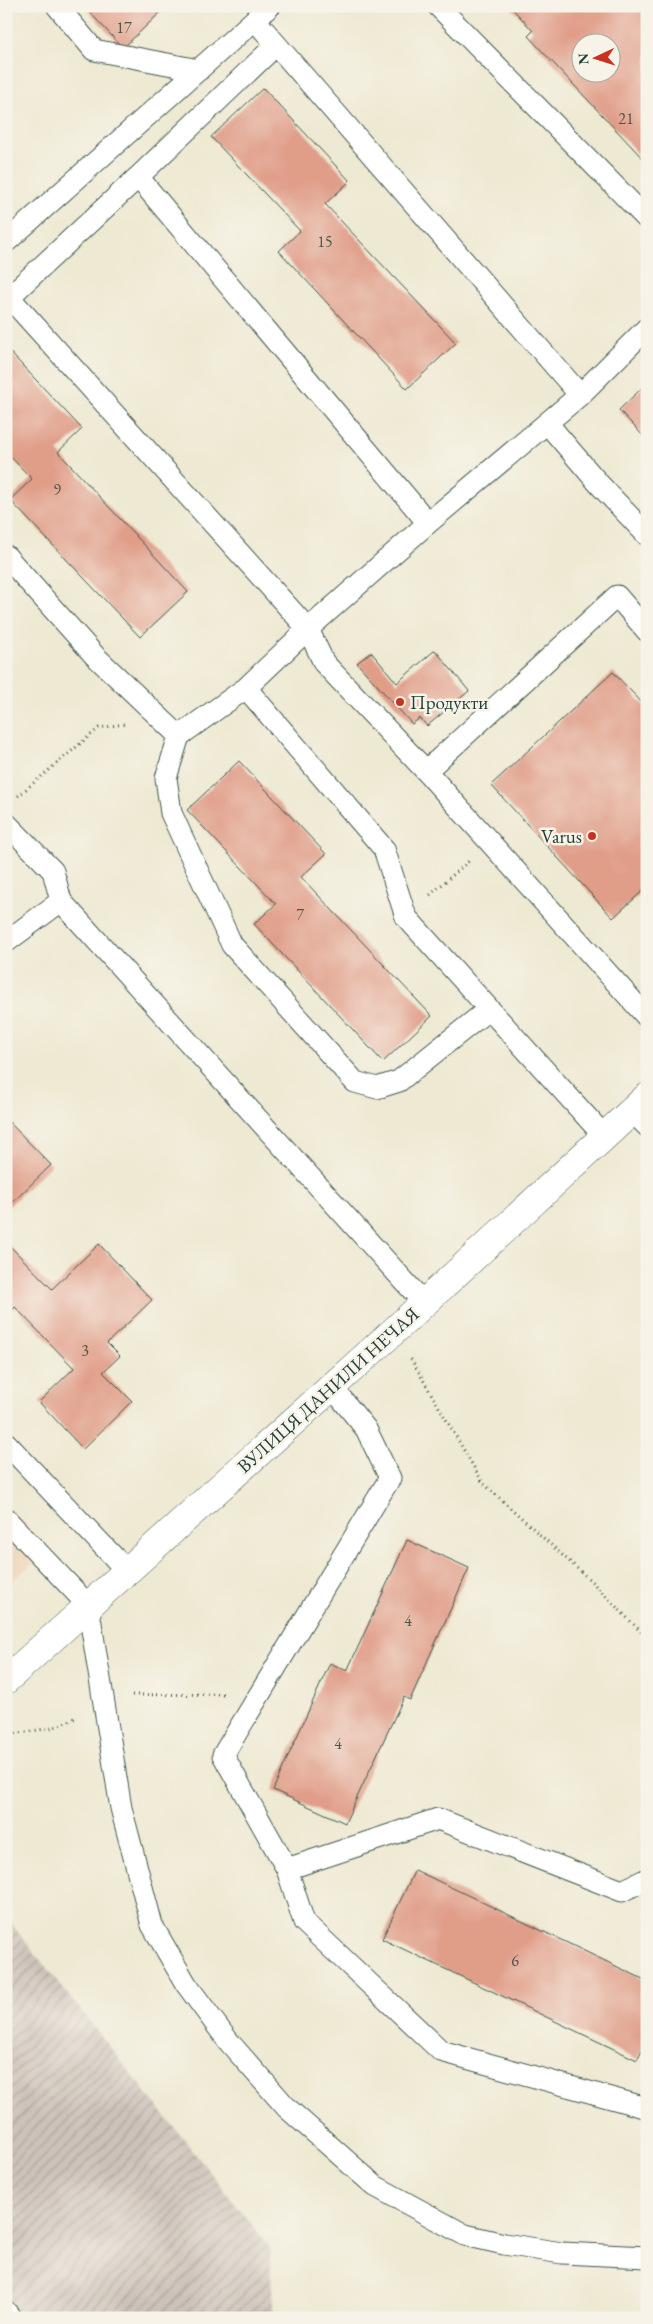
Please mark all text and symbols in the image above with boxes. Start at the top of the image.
house number: 17 [116,17,132,38]
north arrow [570,32,620,82]
text: N [574,52,592,65]
house number: 21 [618,108,634,129]
house number: 15 [317,231,333,252]
house number: 9 [53,479,61,500]
place label: Продукти [410,690,488,715]
marker: Продукти [394,696,406,708]
place label: Varus [541,824,582,849]
marker: Varus [586,830,598,842]
house number: 7 [296,904,304,925]
street label: ВУЛИЦЯ ДАНИЛИ НЕЧАЯ [232,1301,424,1478]
house number: 3 [81,1340,89,1361]
house number: 4 [404,1610,412,1631]
house number: 4 [334,1733,342,1754]
house number: 6 [511,1950,519,1971]

